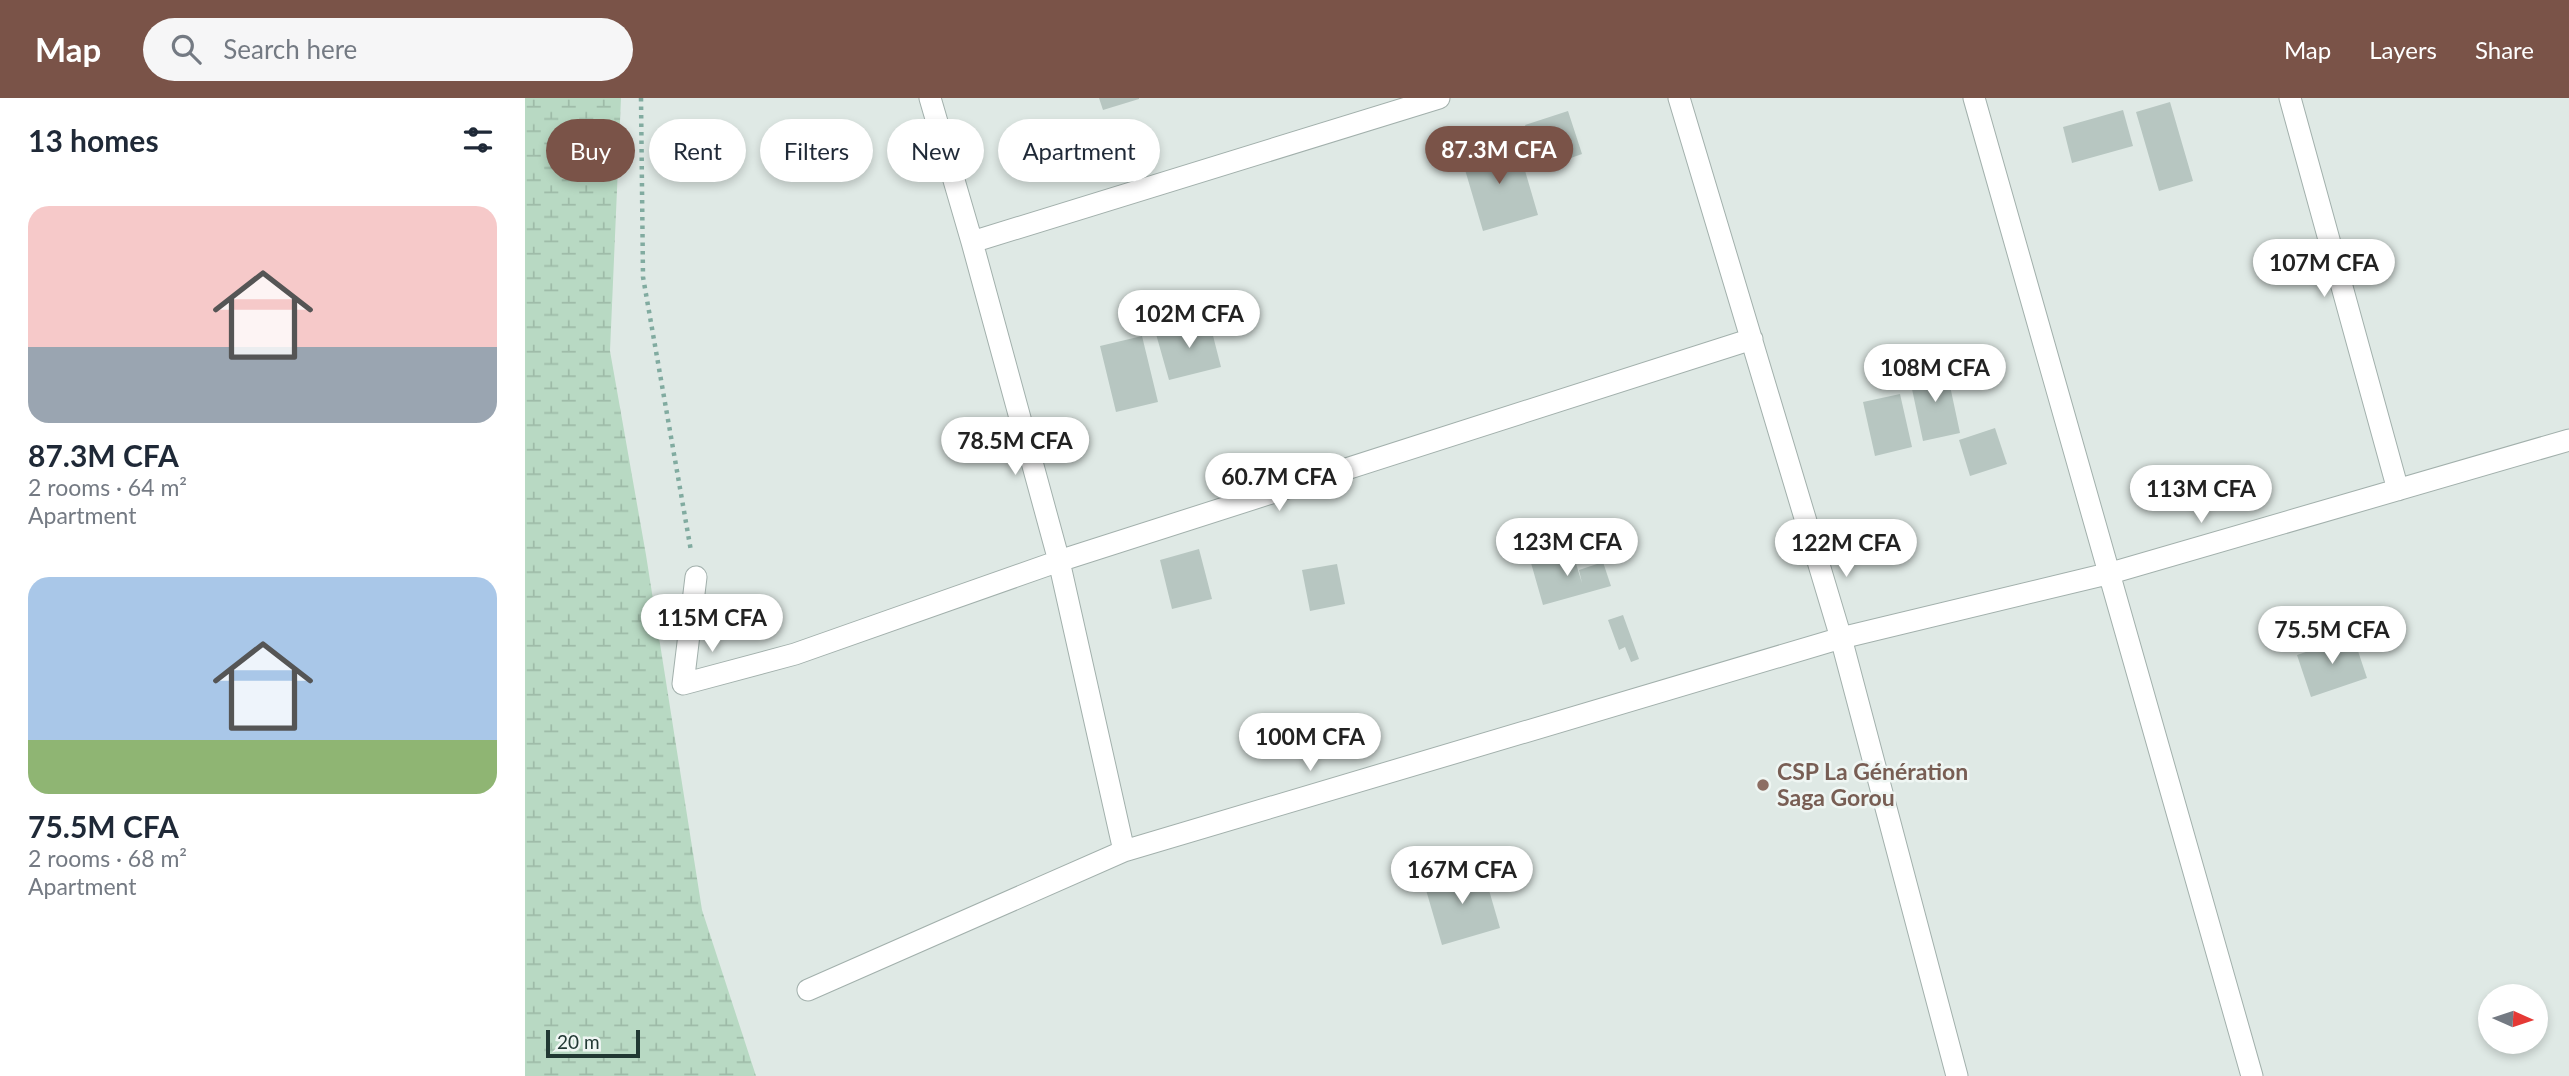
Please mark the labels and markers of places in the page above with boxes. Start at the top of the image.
pin: 87.3M CFA [1419,126,1579,186]
pin: 107M CFA [2252,240,2396,299]
pin: 102M CFA [1117,290,1261,350]
pin: 108M CFA [1863,344,2007,404]
pin: 78.5M CFA [935,418,1095,477]
pin: 60.7M CFA [1199,454,1359,513]
pin: 113M CFA [2129,466,2273,525]
pin: 123M CFA [1495,518,1639,578]
pin: 122M CFA [1774,519,1918,579]
pin: 115M CFA [640,594,784,654]
pin: 75.5M CFA [2252,606,2412,666]
pin: 100M CFA [1238,714,1382,773]
place label: CSP La Génération Saga Gorou [1777,757,1968,811]
marker: CSP La Génération Saga Gorou [1755,777,1771,793]
pin: 167M CFA [1390,846,1534,906]

